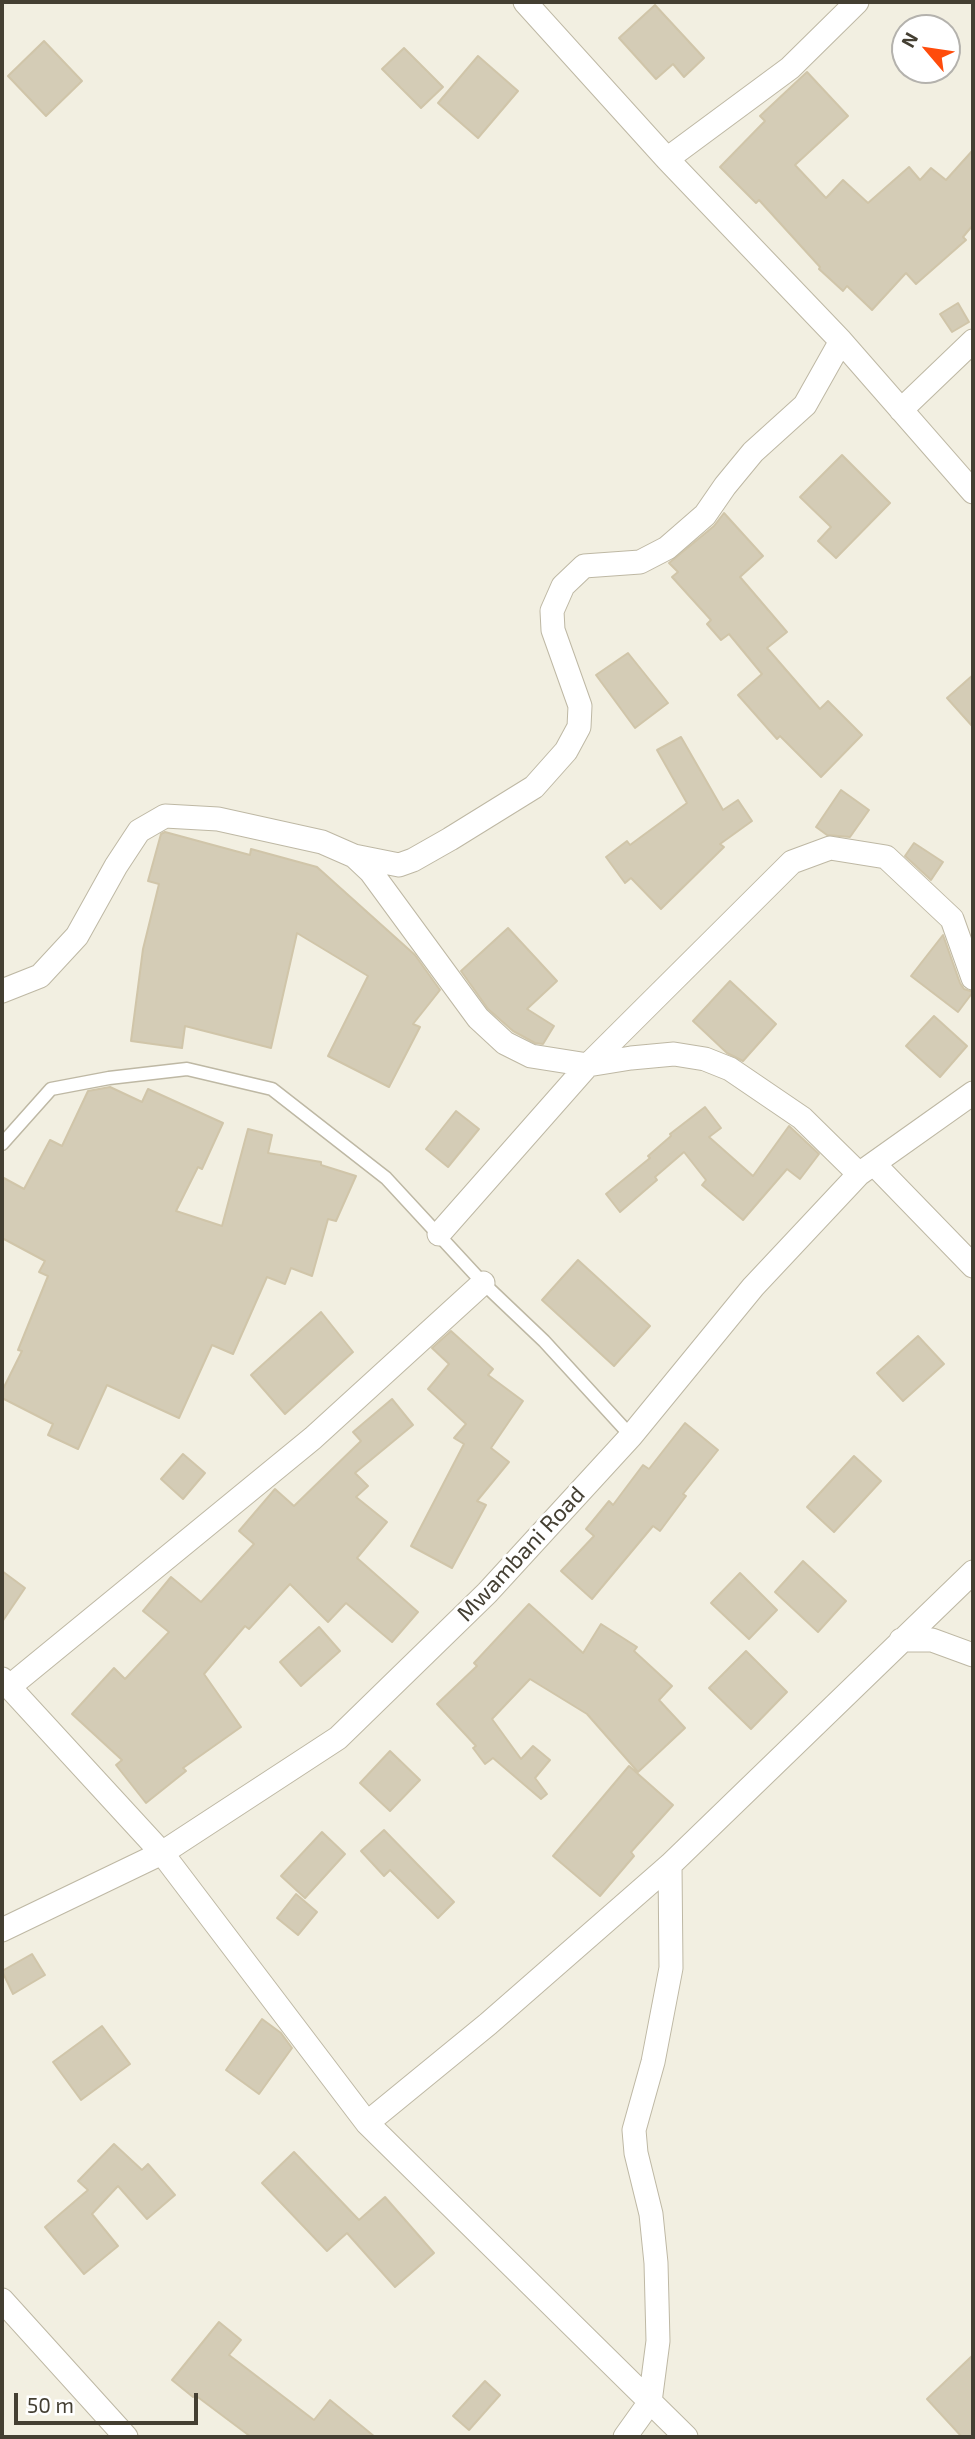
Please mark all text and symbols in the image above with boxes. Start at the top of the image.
north arrow [891,14,961,84]
text: N [896,28,922,51]
street label: Mwambani Road [451,1481,591,1627]
scale bar [18,2380,201,2424]
text: 50 m [27,2392,74,2417]

